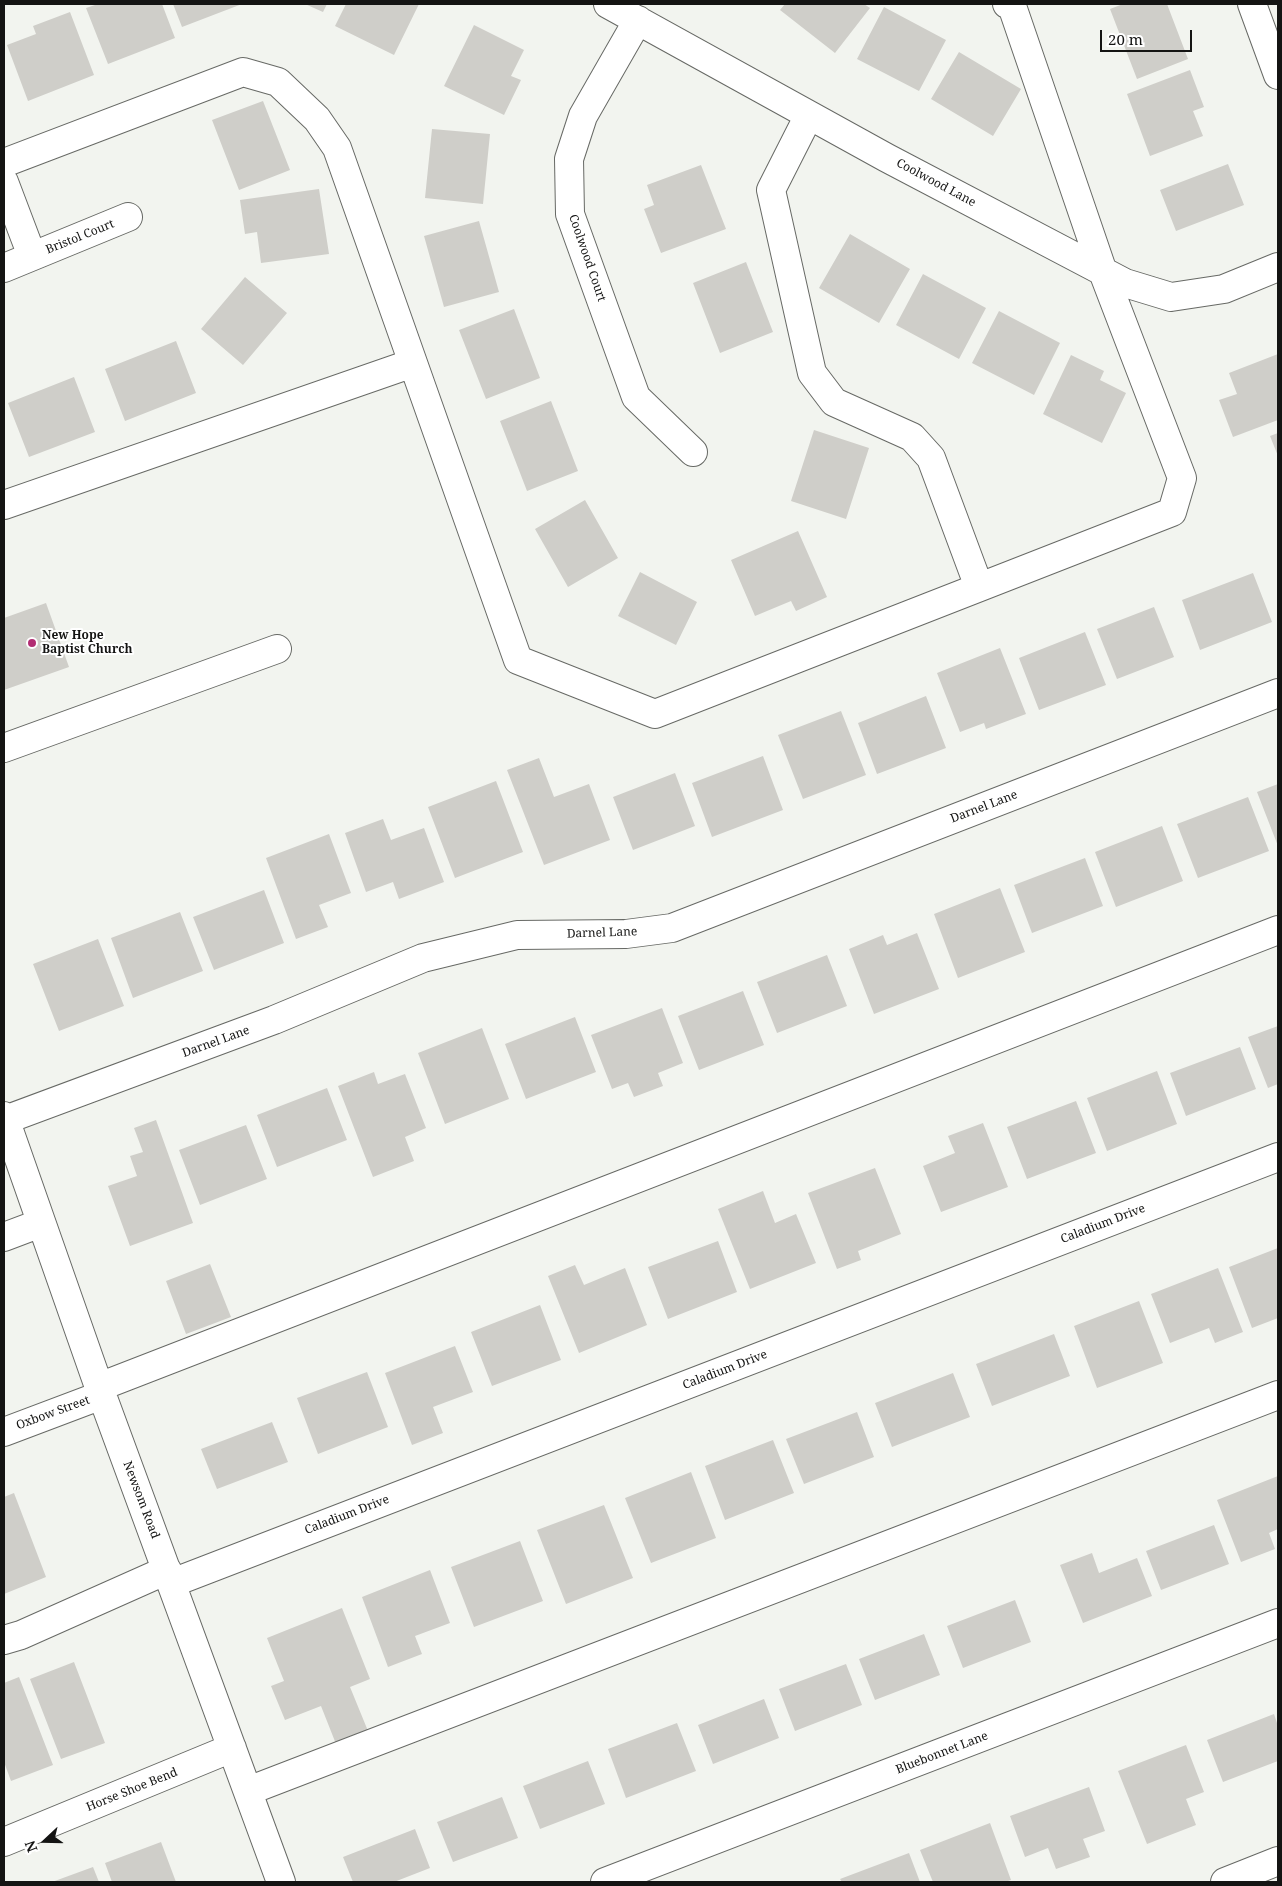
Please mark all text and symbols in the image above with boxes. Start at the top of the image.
scale bar [1102,20,1194,52]
text: 20 m [1108,29,1143,49]
street label: Coolwood Lane [894,156,978,210]
street label: Coolwood Court [565,212,609,304]
street label: Bristol Court [44,217,116,257]
place label: New Hope Baptist Church [42,629,132,657]
marker: New Hope Baptist Church [26,637,38,649]
street label: Darnel Lane [948,788,1020,826]
street label: Darnel Lane [567,925,637,941]
street label: Darnel Lane [180,1023,252,1061]
street label: Caladium Drive [1059,1201,1147,1247]
street label: Caladium Drive [681,1347,769,1393]
street label: Oxbow Street [14,1393,92,1433]
street label: Newsom Road [120,1459,162,1541]
street label: Caladium Drive [303,1492,391,1538]
street label: Bluebonnet Lane [894,1729,990,1777]
street label: Horse Shoe Bend [84,1765,180,1815]
north arrow [20,1816,70,1866]
text: N [20,1838,41,1855]

